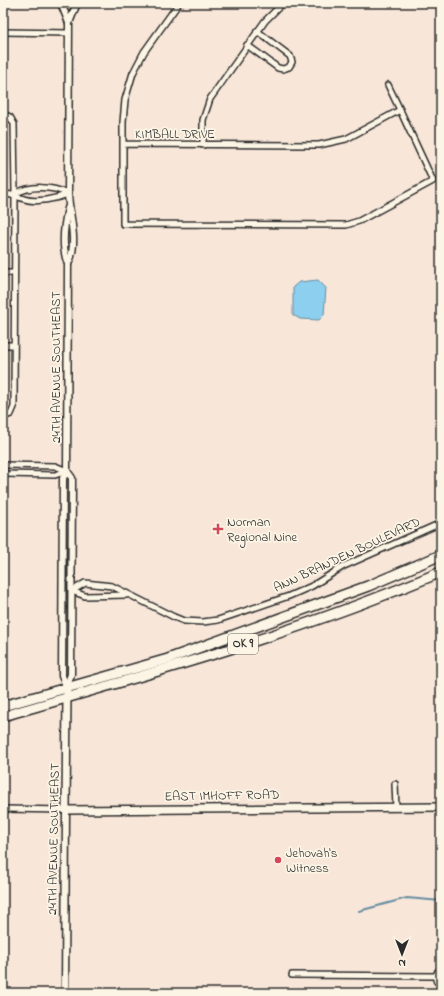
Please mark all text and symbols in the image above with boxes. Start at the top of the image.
street label: KIMBALL DRIVE [135,125,215,144]
street label: 24TH AVENUE SOUTHEAST [47,290,66,443]
place label: Norman Regional Nine [227,513,297,548]
street label: ANN BRANDEN BOULEVARD [270,513,424,597]
marker: Norman Regional Nine [212,523,224,535]
road number: OK 9 [228,634,258,654]
street label: 24TH AVENUE SOUTHEAST [43,762,65,915]
street label: EAST IMHOFF ROAD [164,785,280,807]
place label: Jehovah's Witness [286,844,338,878]
marker: Jehovah's Witness [273,855,283,865]
north arrow [382,934,422,974]
text: N [398,955,406,971]

